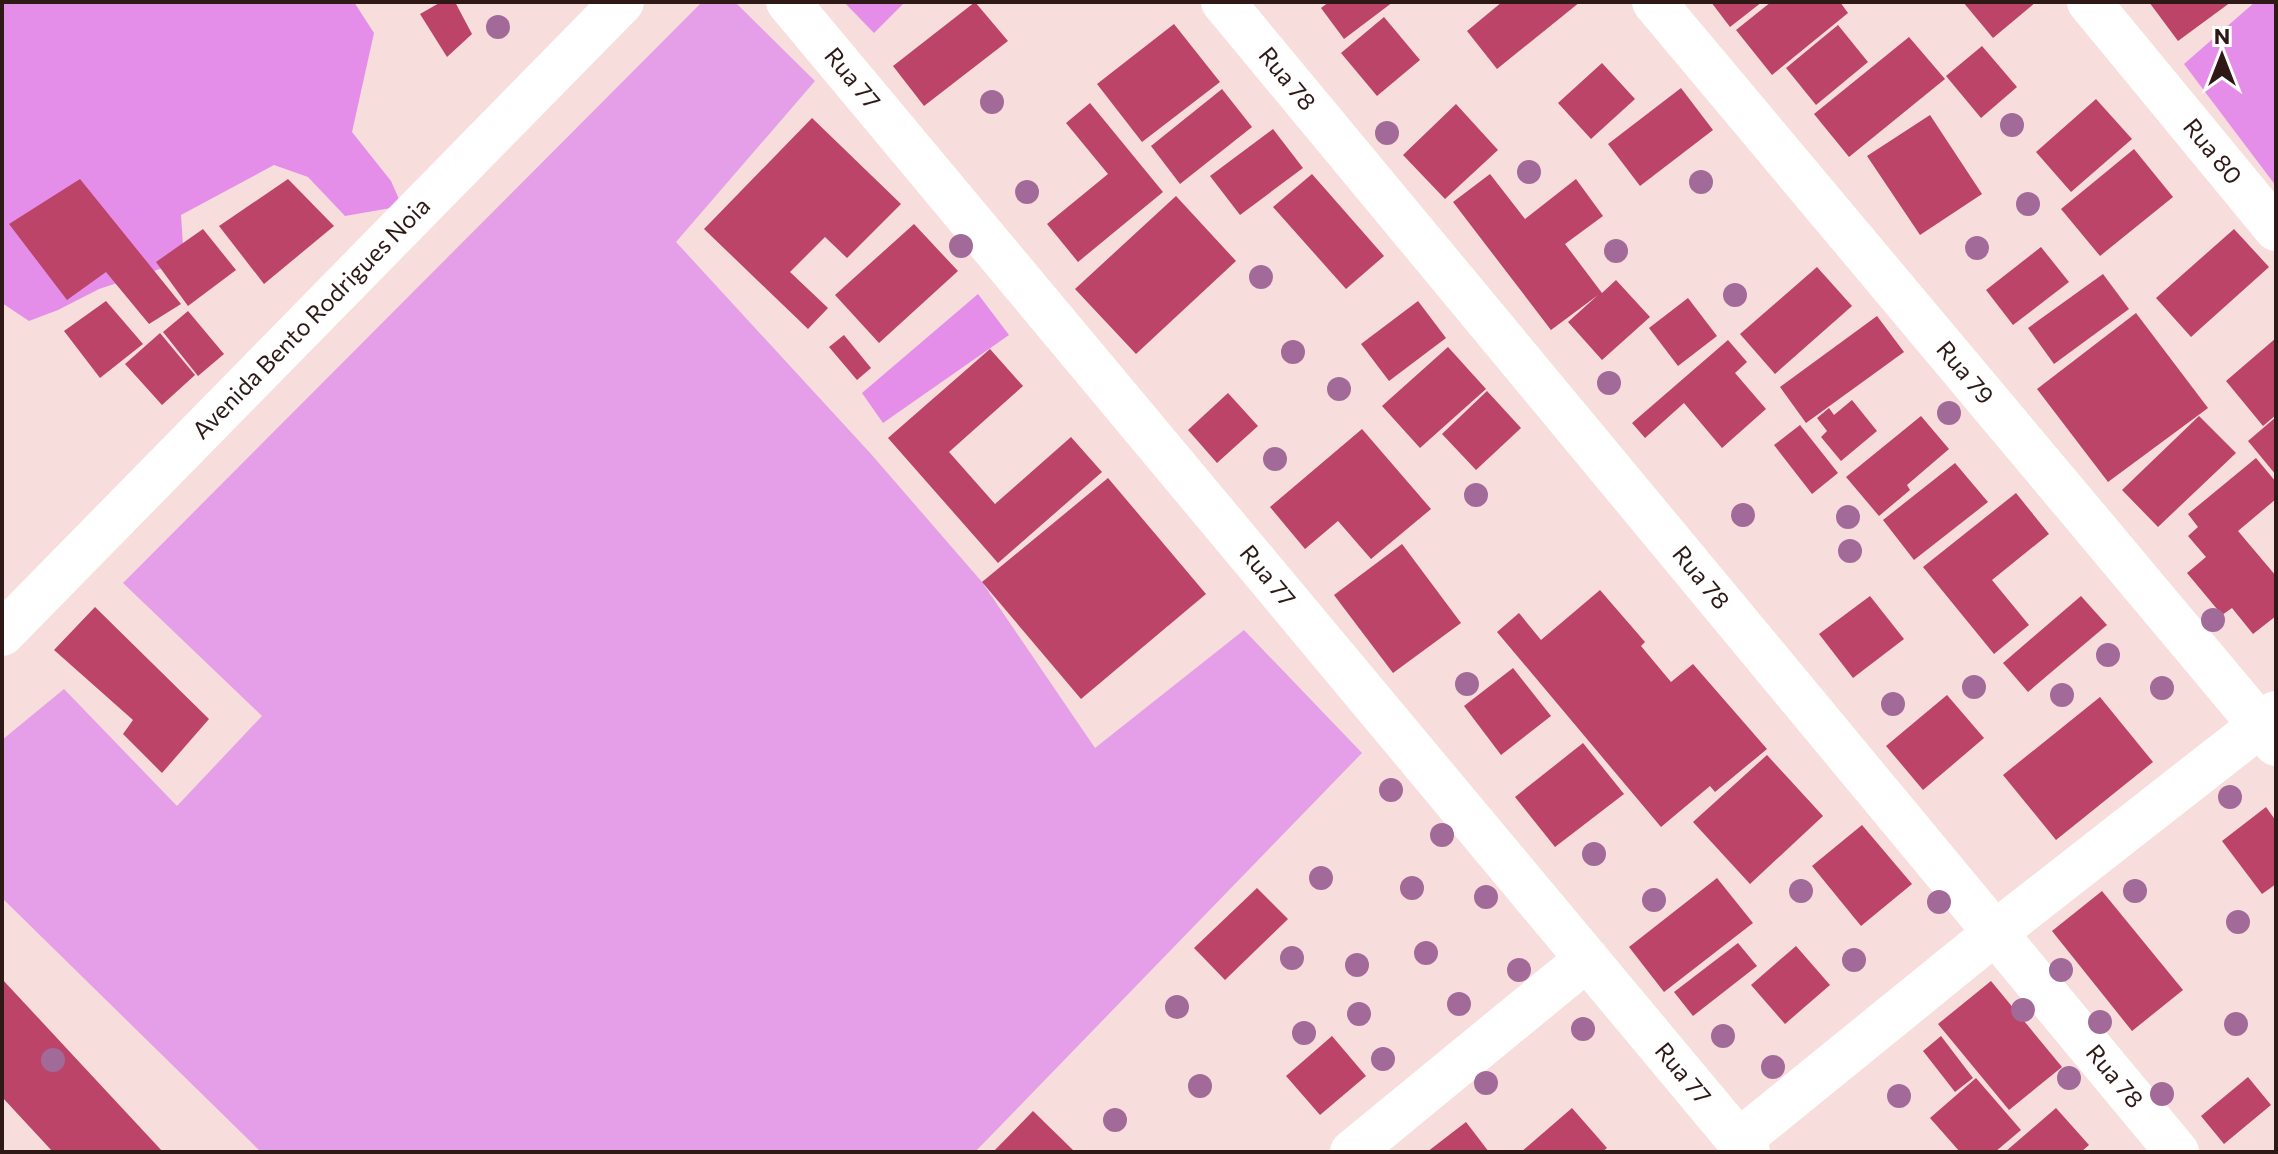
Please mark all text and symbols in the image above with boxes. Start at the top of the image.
north arrow [2182,16,2262,96]
text: N [2214,22,2230,49]
street label: Rua 78 [1253,40,1323,116]
street label: Rua 77 [819,41,887,115]
street label: Rua 80 [2178,112,2249,190]
street label: Avenida Bento Rodrigues Noia [186,191,435,444]
street label: Rua 79 [1931,334,2001,410]
street label: Rua 77 [1234,538,1303,612]
street label: Rua 78 [1667,539,1736,614]
street label: Rua 77 [1650,1036,1718,1110]
street label: Rua 78 [2081,1038,2150,1113]

